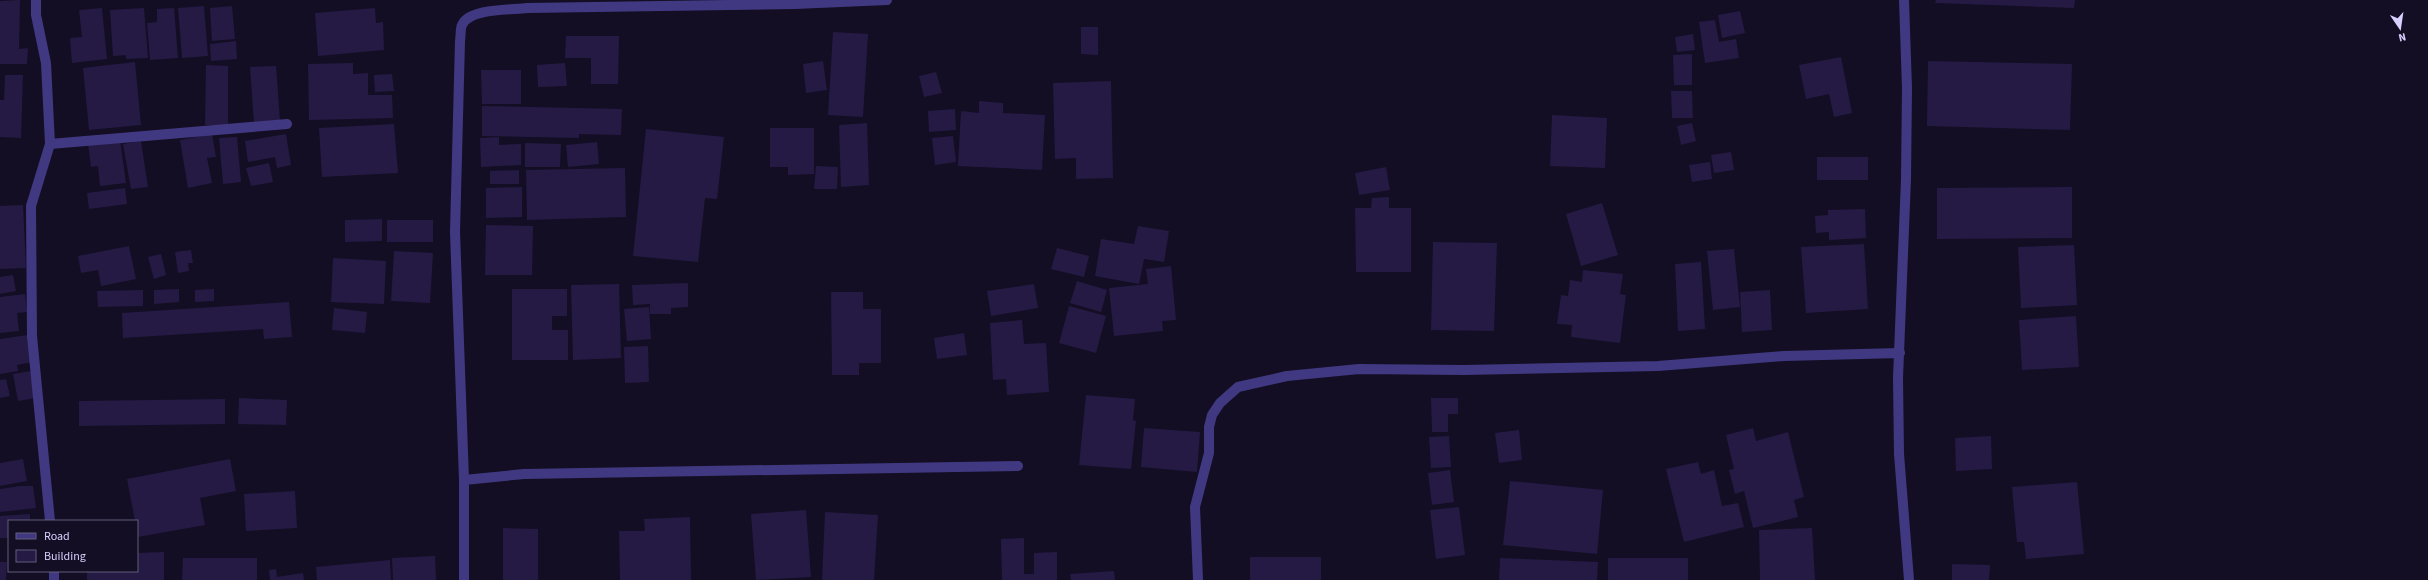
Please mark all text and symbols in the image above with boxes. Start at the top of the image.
north arrow [2380,8,2420,48]
text: N [2397,29,2407,45]
legend [8,520,138,572]
text: Road [44,528,70,545]
text: Building [44,548,86,565]

